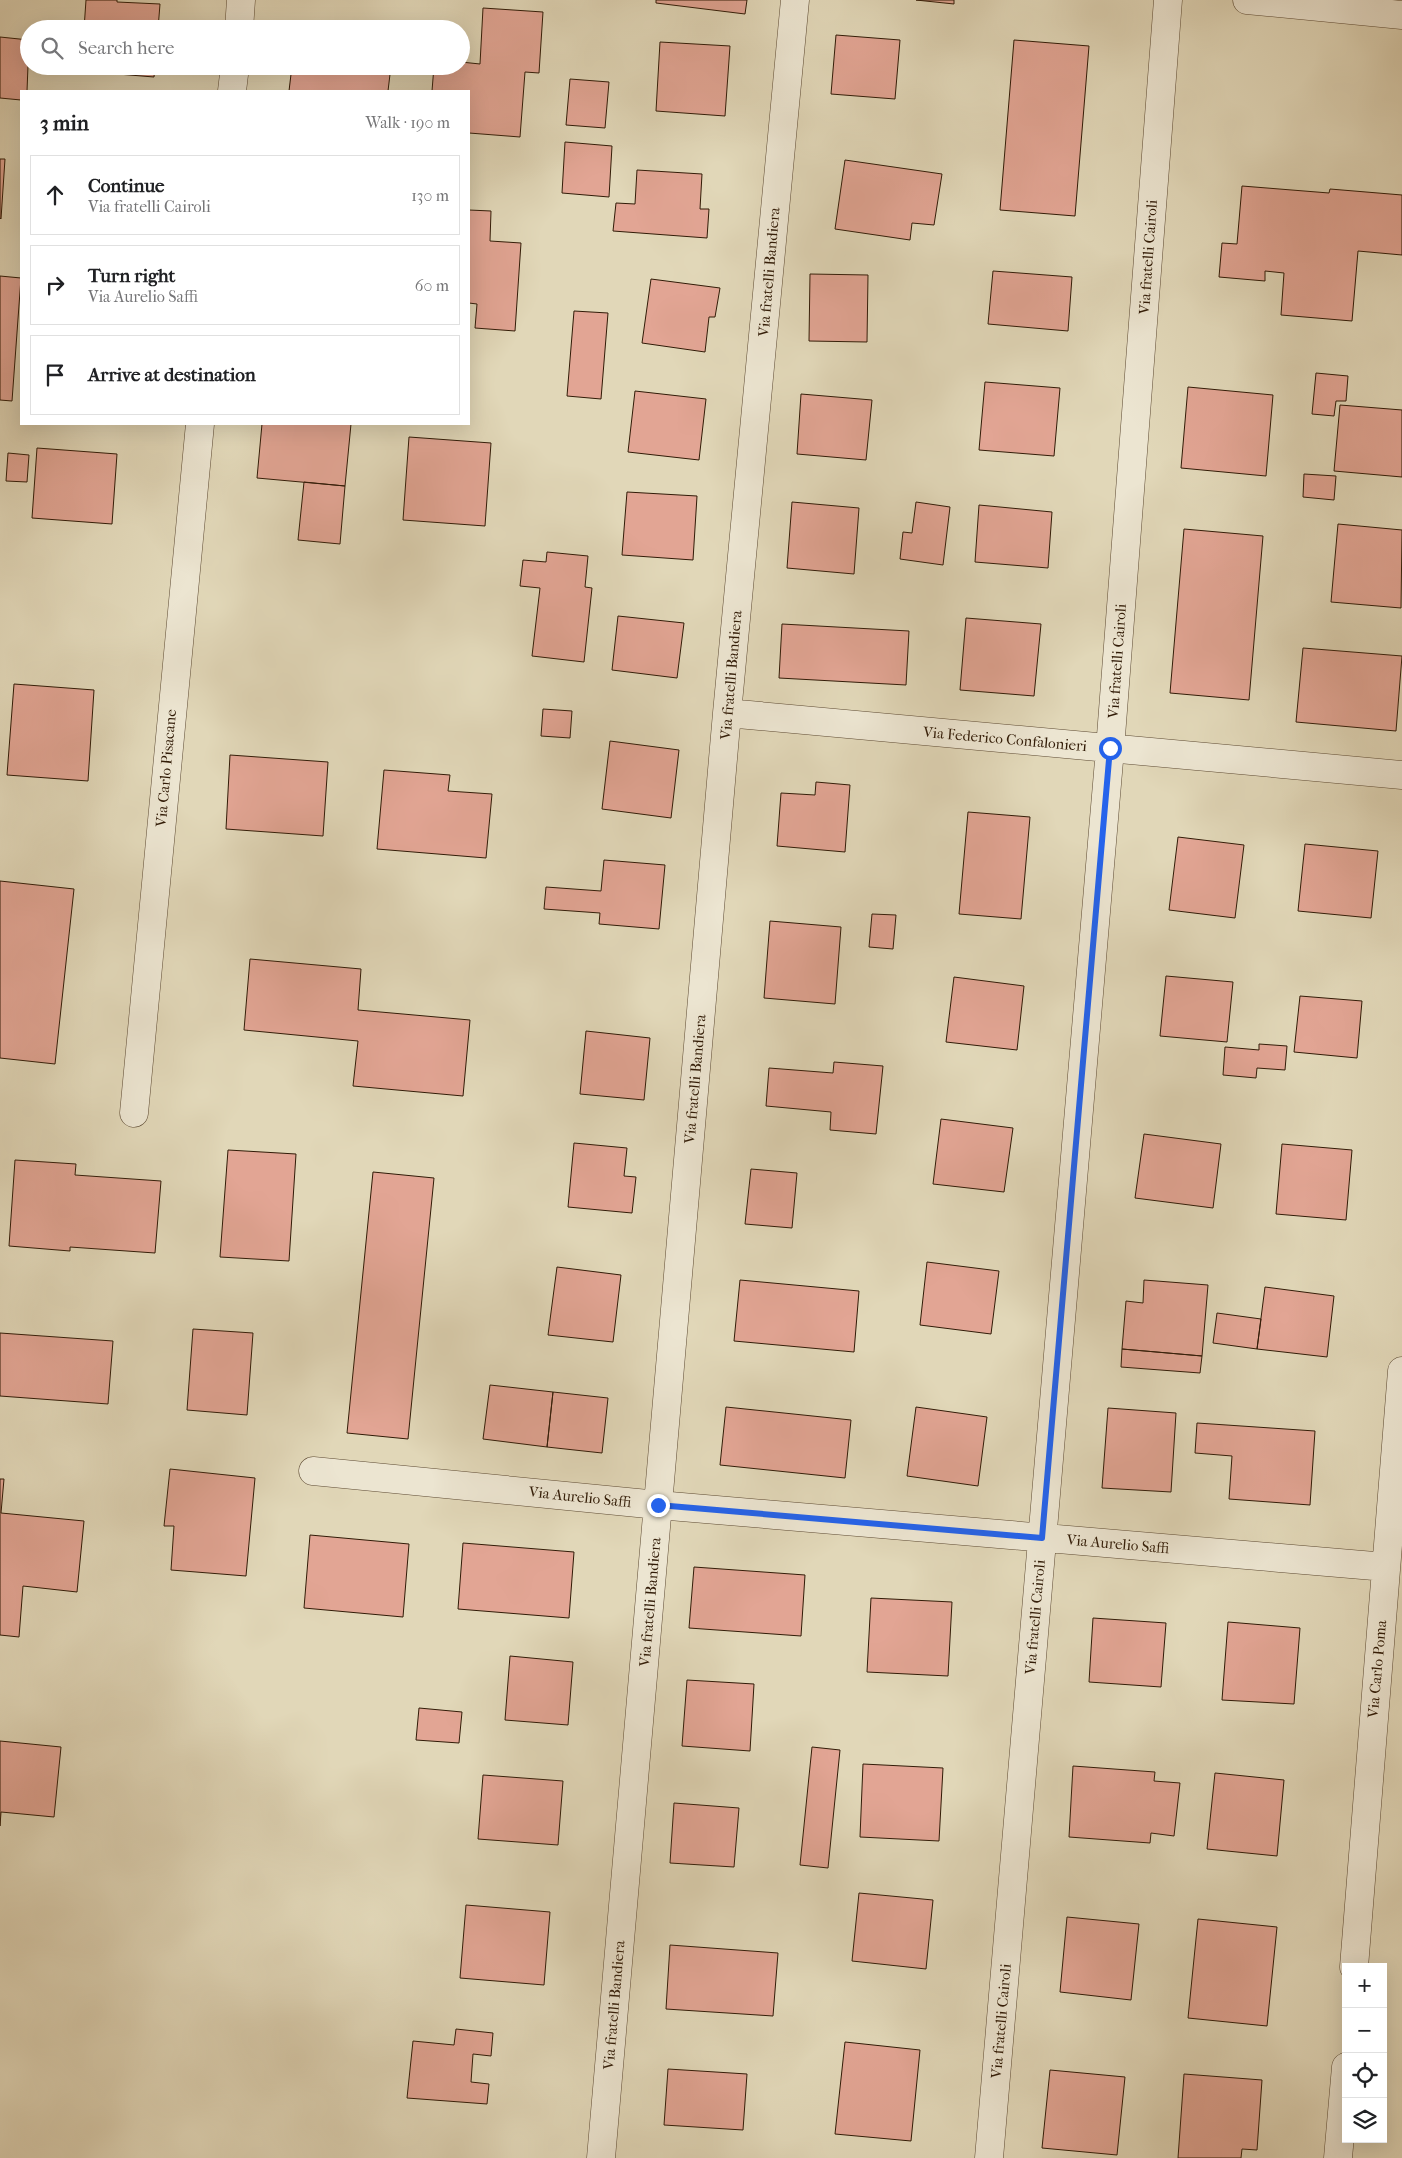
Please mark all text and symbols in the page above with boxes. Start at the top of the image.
search box [20,20,470,75]
icon: search [38,34,66,62]
text: Search here [78,37,174,59]
text: 3 min [40,111,89,135]
text: Walk · 190 m [366,113,450,132]
text: Continue [88,175,164,197]
icon: ahead [41,181,69,209]
text: 130 m [411,186,449,205]
text: Via fratelli Cairoli [88,197,211,216]
street label: Via fratelli Cairoli [1135,198,1161,316]
street label: Via fratelli Bandiera [754,206,784,338]
text: Turn right [88,265,175,287]
icon: right [41,271,69,299]
text: 60 m [415,276,449,295]
text: Via Aurelio Saffi [88,287,198,306]
icon: arrive [41,361,69,389]
text: Arrive at destination [88,364,256,386]
street label: Via fratelli Cairoli [1104,602,1130,720]
street label: Via fratelli Bandiera [716,609,746,741]
street label: Via Carlo Pisacane [152,708,180,829]
street label: Via Federico Confalonieri [921,723,1088,755]
route start [1099,737,1122,760]
street label: Via fratelli Bandiera [680,1013,710,1145]
street label: Via Aurelio Saffi [527,1483,632,1511]
route end [647,1494,670,1517]
street label: Via Aurelio Saffi [1065,1530,1170,1557]
street label: Via fratelli Bandiera [635,1536,665,1668]
street label: Via fratelli Cairoli [1021,1558,1049,1676]
street label: Via Carlo Poma [1364,1618,1390,1720]
street label: Via fratelli Bandiera [599,1939,629,2071]
street label: Via fratelli Cairoli [987,1962,1015,2080]
map controls [1342,1963,1387,2143]
button: + [1342,1963,1387,2008]
button: − [1342,2008,1387,2053]
button: locate [1342,2053,1387,2098]
button: layers [1342,2098,1387,2143]

